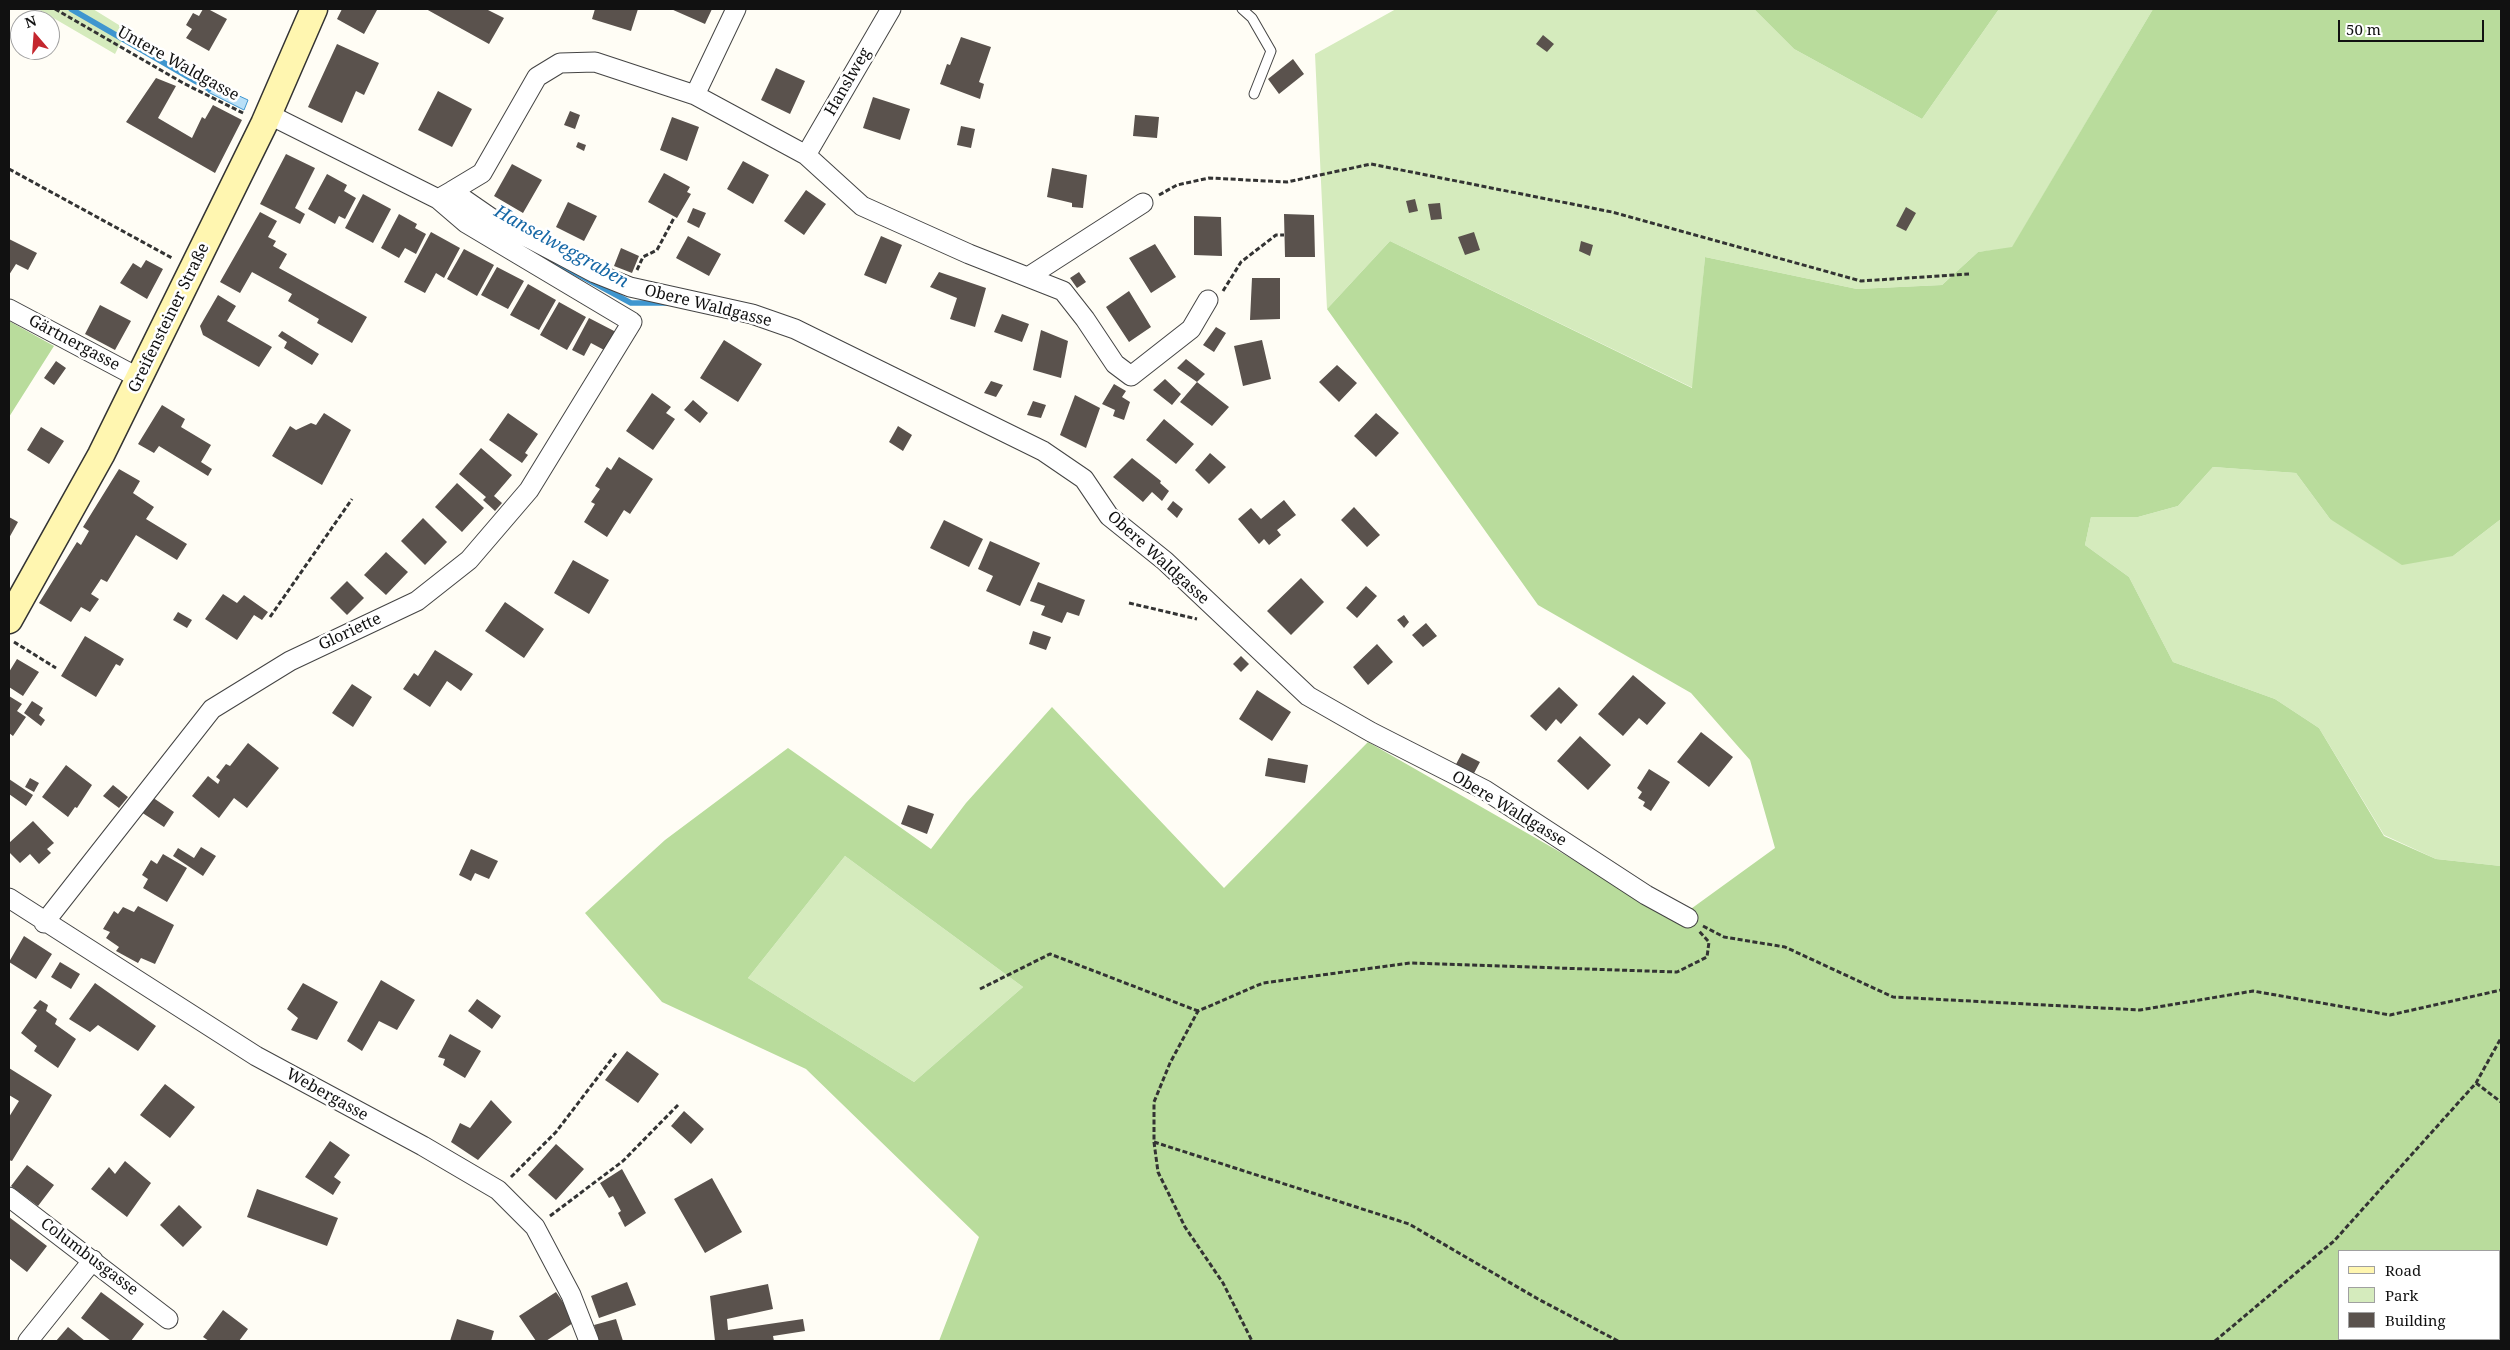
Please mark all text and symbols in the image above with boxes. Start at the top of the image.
north arrow [10,10,60,60]
text: N [22,10,39,32]
scale bar [2340,10,2486,42]
text: 50 m [2346,19,2381,39]
street label: Untere Waldgasse [114,23,242,105]
street label: Hanslweg [821,45,875,119]
water label: Hanselweggraben [490,201,632,293]
street label: Greifensteiner Straße [124,240,214,396]
street label: Obere Waldgasse [642,281,774,331]
street label: Gärtnergasse [25,311,123,375]
street label: Obere Waldgasse [1103,507,1213,609]
street label: Gloriette [316,609,384,655]
street label: Obere Waldgasse [1448,767,1570,851]
street label: Webergasse [283,1065,371,1125]
street label: Columbusgasse [36,1214,142,1300]
legend [2338,1250,2500,1340]
text: Road [2385,1260,2421,1280]
text: Park [2385,1285,2418,1305]
text: Building [2385,1310,2446,1330]

